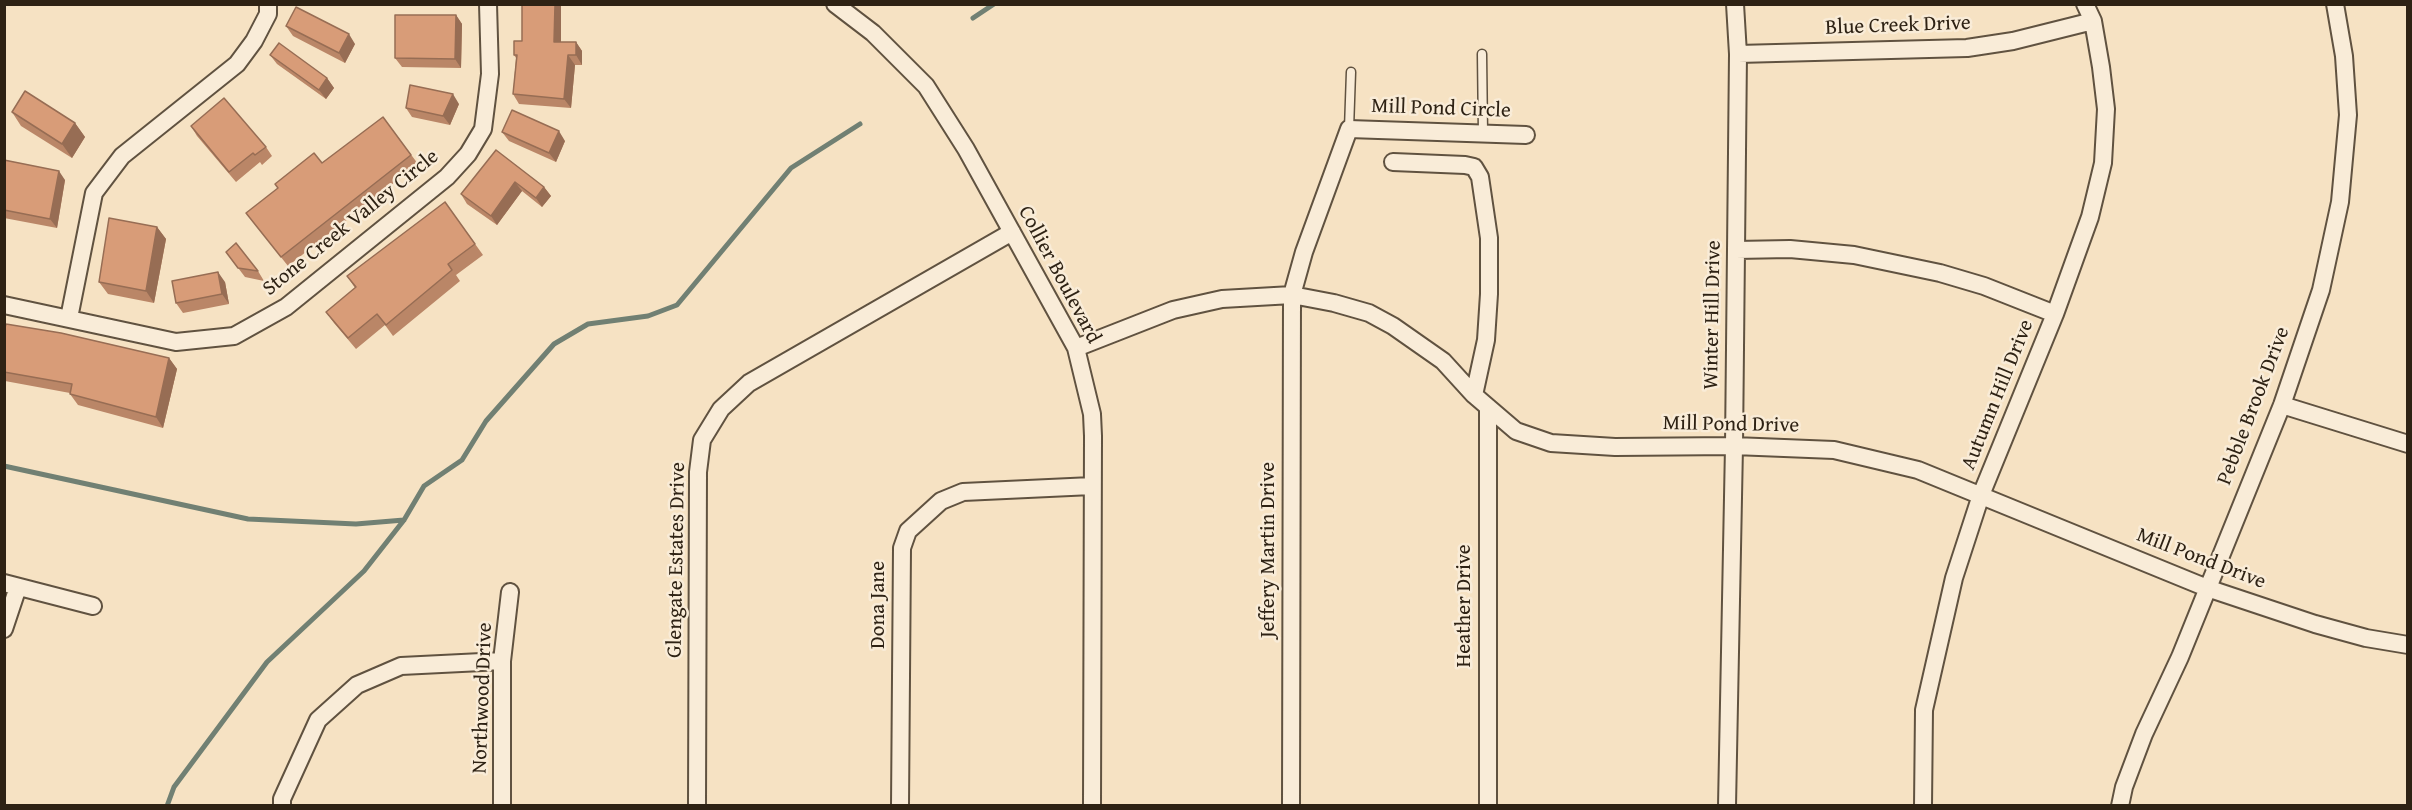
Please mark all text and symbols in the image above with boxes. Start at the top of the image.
street label: Blue Creek Drive [1825,11,1971,41]
street label: Mill Pond Circle [1371,94,1511,124]
street label: Stone Creek Valley Circle [258,144,444,302]
street label: Collier Boulevard [1012,202,1106,348]
street label: Winter Hill Drive [1699,240,1727,390]
street label: Autumn Hill Drive [1956,316,2040,474]
street label: Pebble Brook Drive [2212,323,2296,489]
street label: Mill Pond Drive [1663,411,1799,439]
street label: Glengate Estates Drive [663,462,691,658]
street label: Jeffery Martin Drive [1256,462,1282,638]
street label: Mill Pond Drive [2133,523,2269,595]
street label: Heather Drive [1452,544,1478,668]
street label: Dona Jane [866,561,892,649]
street label: Northwood Drive [468,622,498,774]

